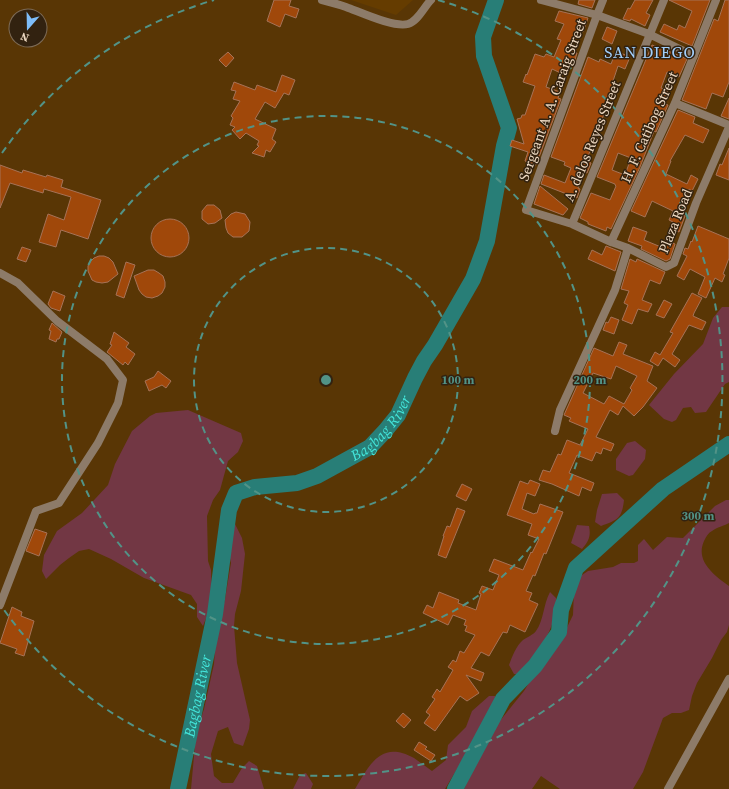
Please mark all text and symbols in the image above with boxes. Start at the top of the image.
north arrow [8,8,48,48]
street label: Sergeant A. A. Caraig Street [513,16,591,184]
text: N [18,29,31,45]
district label: SAN DIEGO [604,41,696,63]
street label: H. F. Catibog Street [615,68,683,186]
street label: A. delos Reyes Street [559,77,625,204]
street label: Plaza Road [653,186,697,256]
text: 100 m [442,372,475,388]
text: 200 m [574,372,607,388]
centre of rings [319,373,333,387]
water label: Bagbag River [346,391,416,466]
text: 300 m [682,508,715,524]
water label: Bagbag River [178,652,216,740]

